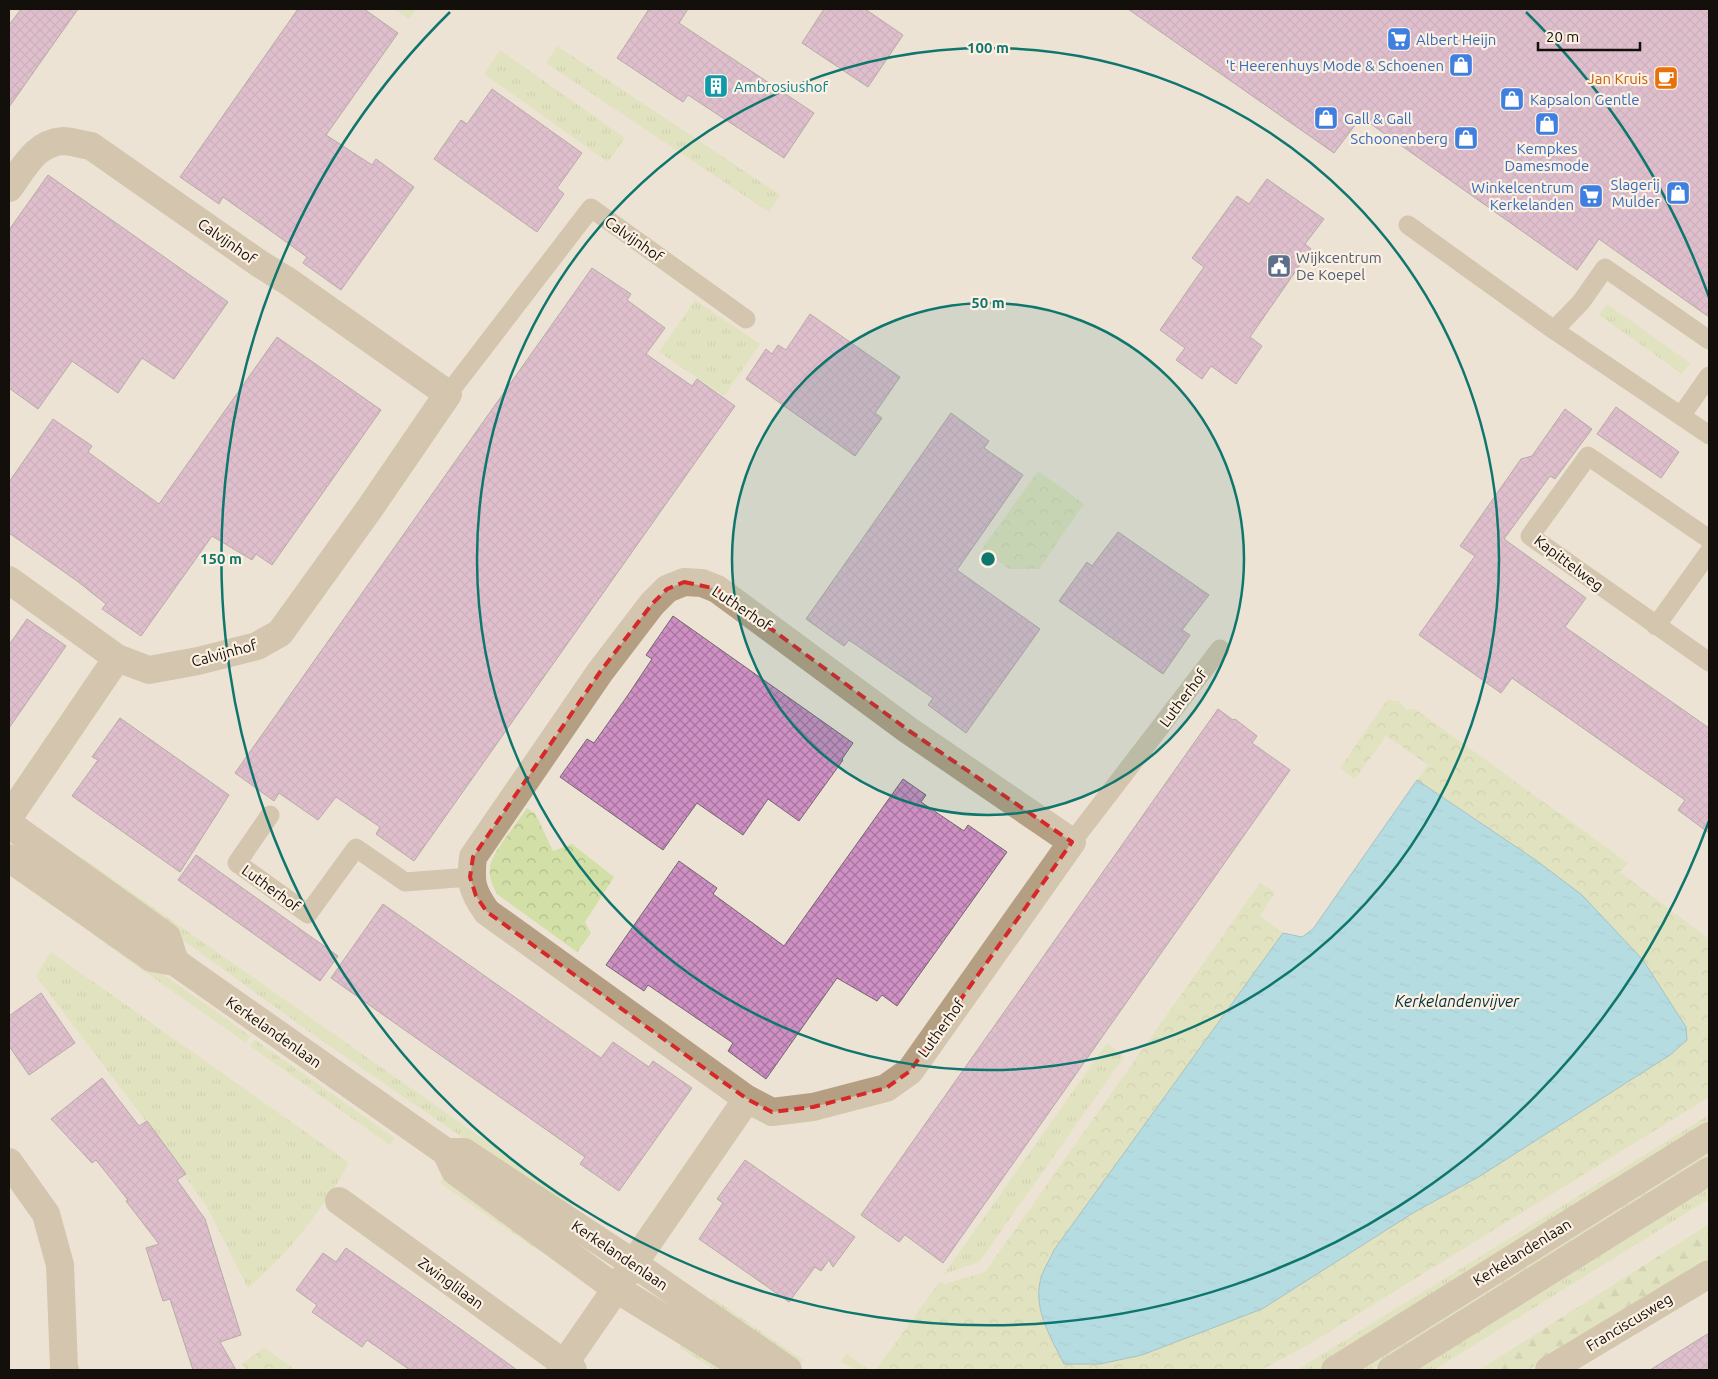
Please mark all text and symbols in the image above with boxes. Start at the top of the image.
scale bar [1538,20,1640,52]
supermarket icon: Albert Heijn [1386,26,1412,52]
text: 20 m [1546,28,1579,45]
place label: Albert Heijn [1416,31,1496,48]
text: 100 m [967,39,1009,56]
shop icon: 't Heerenhuys Mode & Schoenen [1448,52,1474,78]
place label: 't Heerenhuys Mode & Schoenen [1226,57,1444,74]
cafe icon: Jan Kruis [1653,65,1679,91]
place label: Jan Kruis [1587,70,1648,87]
building icon: Ambrosiushof [703,73,729,99]
place label: Ambrosiushof [734,78,828,95]
shop icon: Kapsalon Gentle [1499,86,1525,112]
place label: Kapsalon Gentle [1530,91,1639,108]
shop icon: Gall & Gall [1313,105,1339,131]
place label: Gall & Gall [1344,110,1412,127]
shop icon: Kempkes Damesmode [1534,111,1560,137]
shop icon: Schoonenberg [1453,125,1479,151]
place label: Schoonenberg [1350,130,1448,147]
place label: Kempkes Damesmode [1505,140,1589,174]
place label: Slagerij Mulder [1611,176,1660,210]
place label: Winkelcentrum Kerkelanden [1471,179,1574,213]
shop icon: Slagerij Mulder [1665,180,1691,206]
supermarket icon: Winkelcentrum Kerkelanden [1578,183,1604,209]
street label: Calvijnhof [602,213,667,265]
street label: Calvijnhof [195,215,260,267]
place label: Wijkcentrum De Koepel [1296,249,1382,283]
public building icon: Wijkcentrum De Koepel [1266,253,1292,279]
text: 50 m [971,294,1005,311]
street label: Kapittelweg [1531,532,1607,594]
text: 150 m [200,550,242,567]
centre of rings [979,550,997,568]
street label: Lutherhof [709,582,775,634]
street label: Calvijnhof [189,636,259,670]
street label: Lutherhof [1156,666,1210,730]
street label: Lutherhof [239,861,304,915]
water label: Kerkelandenvijver [1395,992,1520,1010]
street label: Kerkelandenlaan [223,993,325,1071]
street label: Lutherhof [914,995,968,1060]
street label: Kerkelandenlaan [1470,1215,1574,1289]
street label: Kerkelandenlaan [569,1217,671,1293]
street label: Zwinglilaan [415,1254,487,1312]
street label: Franciscusweg [1583,1290,1675,1354]

